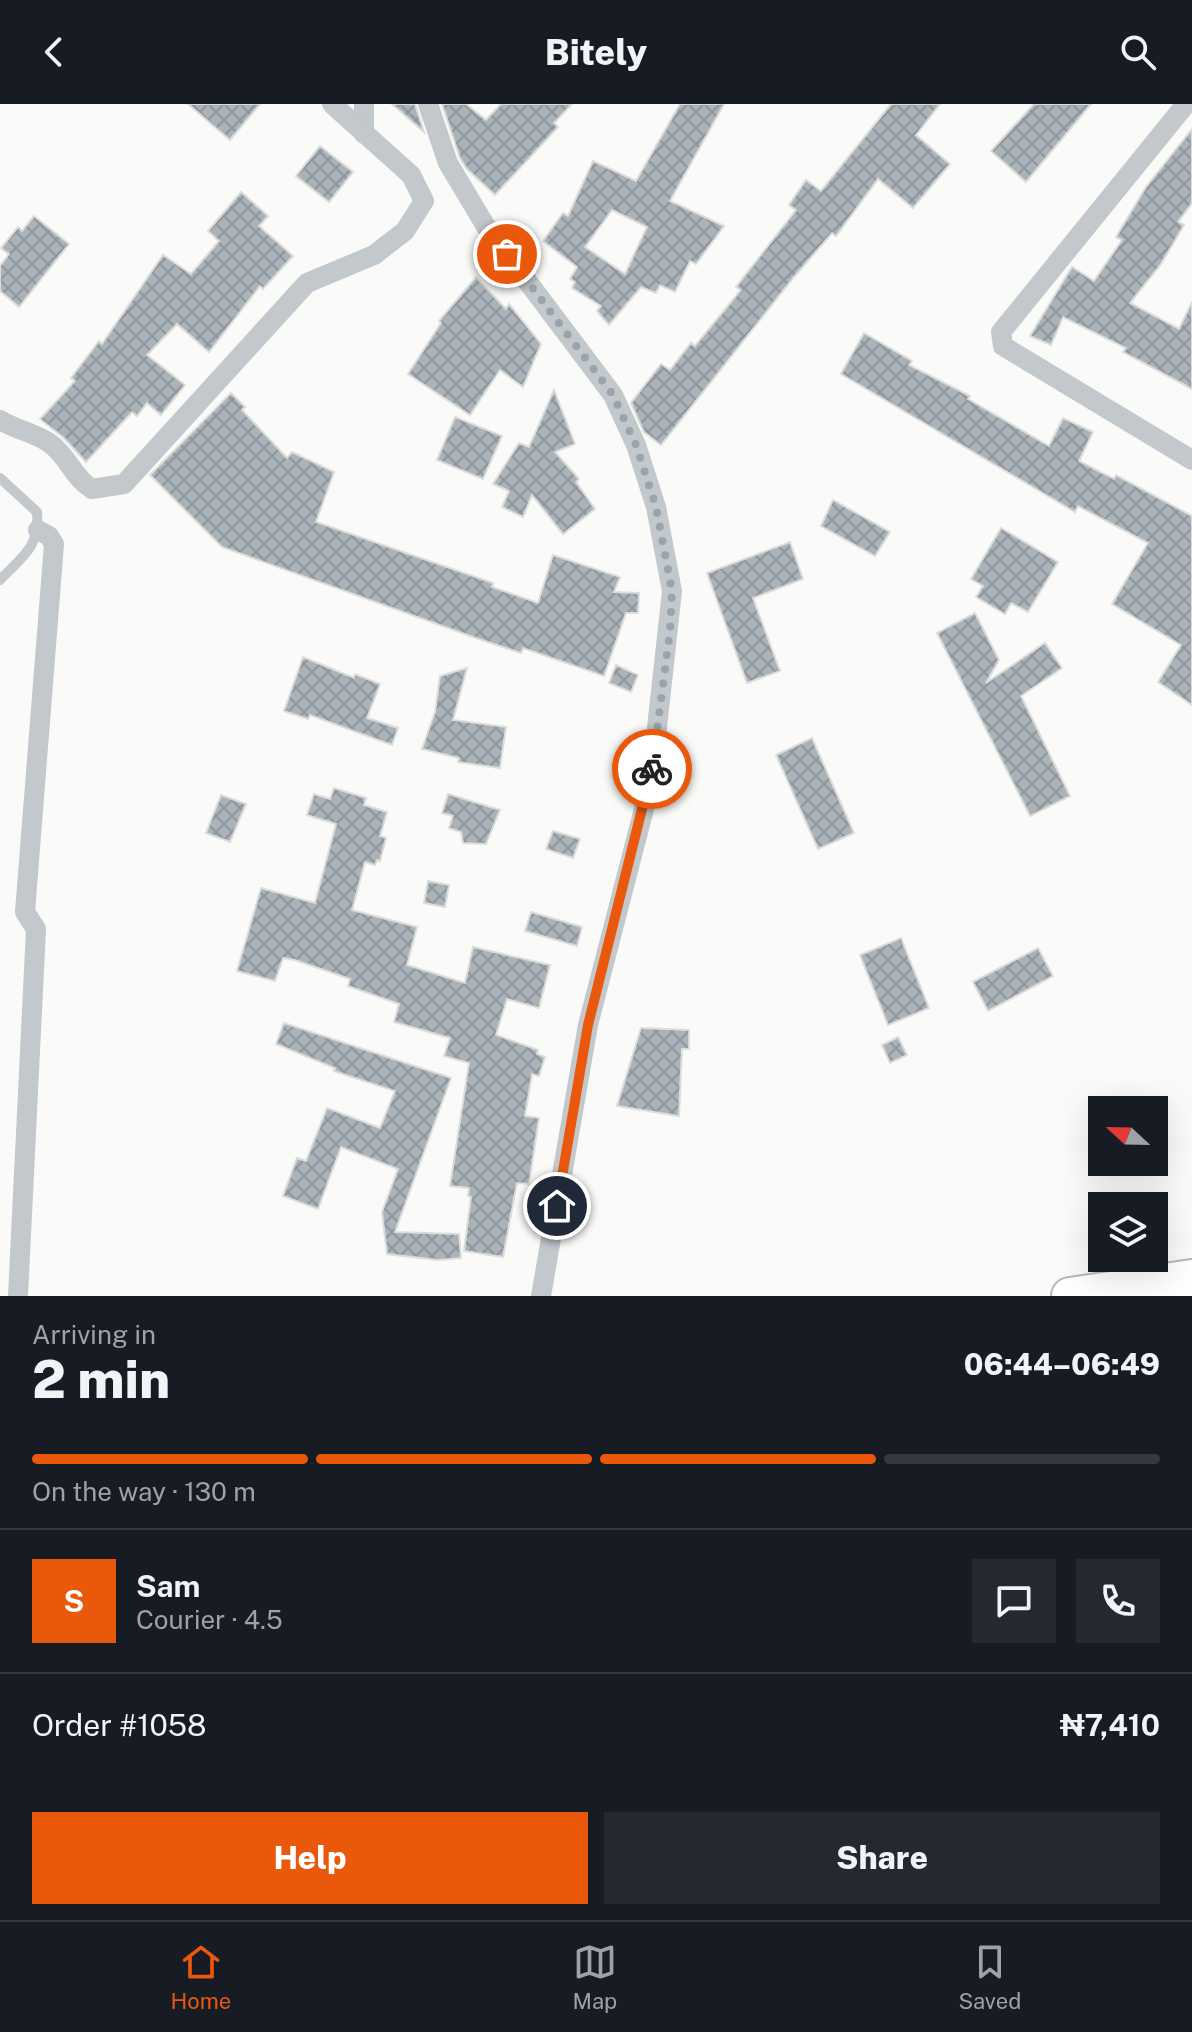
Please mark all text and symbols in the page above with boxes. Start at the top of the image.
icon: back [32,30,76,74]
icon: search [1116,30,1160,74]
text: Bitely [545,31,647,73]
pin [473,220,541,288]
icon: bag [485,232,529,276]
courier [612,729,692,809]
icon: bike [630,747,674,791]
north arrow [1088,1096,1168,1176]
map controls [1088,1096,1168,1272]
pin [523,1172,591,1240]
icon: home [535,1184,579,1228]
button: layers [1088,1192,1168,1272]
text: Arriving in [32,1319,156,1350]
text: 06:44–06:49 [964,1346,1160,1382]
text: 2 min [32,1349,170,1410]
text: On the way · 130 m [32,1476,256,1507]
button: chat [972,1559,1056,1643]
button: phone [1076,1559,1160,1643]
text: Sam [136,1568,200,1604]
text: S [64,1583,84,1619]
text: Courier · 4.5 [136,1604,283,1635]
text: Order #1058 [32,1707,207,1743]
text: ₦7,410 [1060,1707,1160,1743]
button: Help [32,1812,588,1904]
button: Share [604,1812,1160,1904]
tab: Home [171,1940,231,2014]
tab: Map [572,1940,617,2014]
tab: Saved [958,1940,1021,2014]

